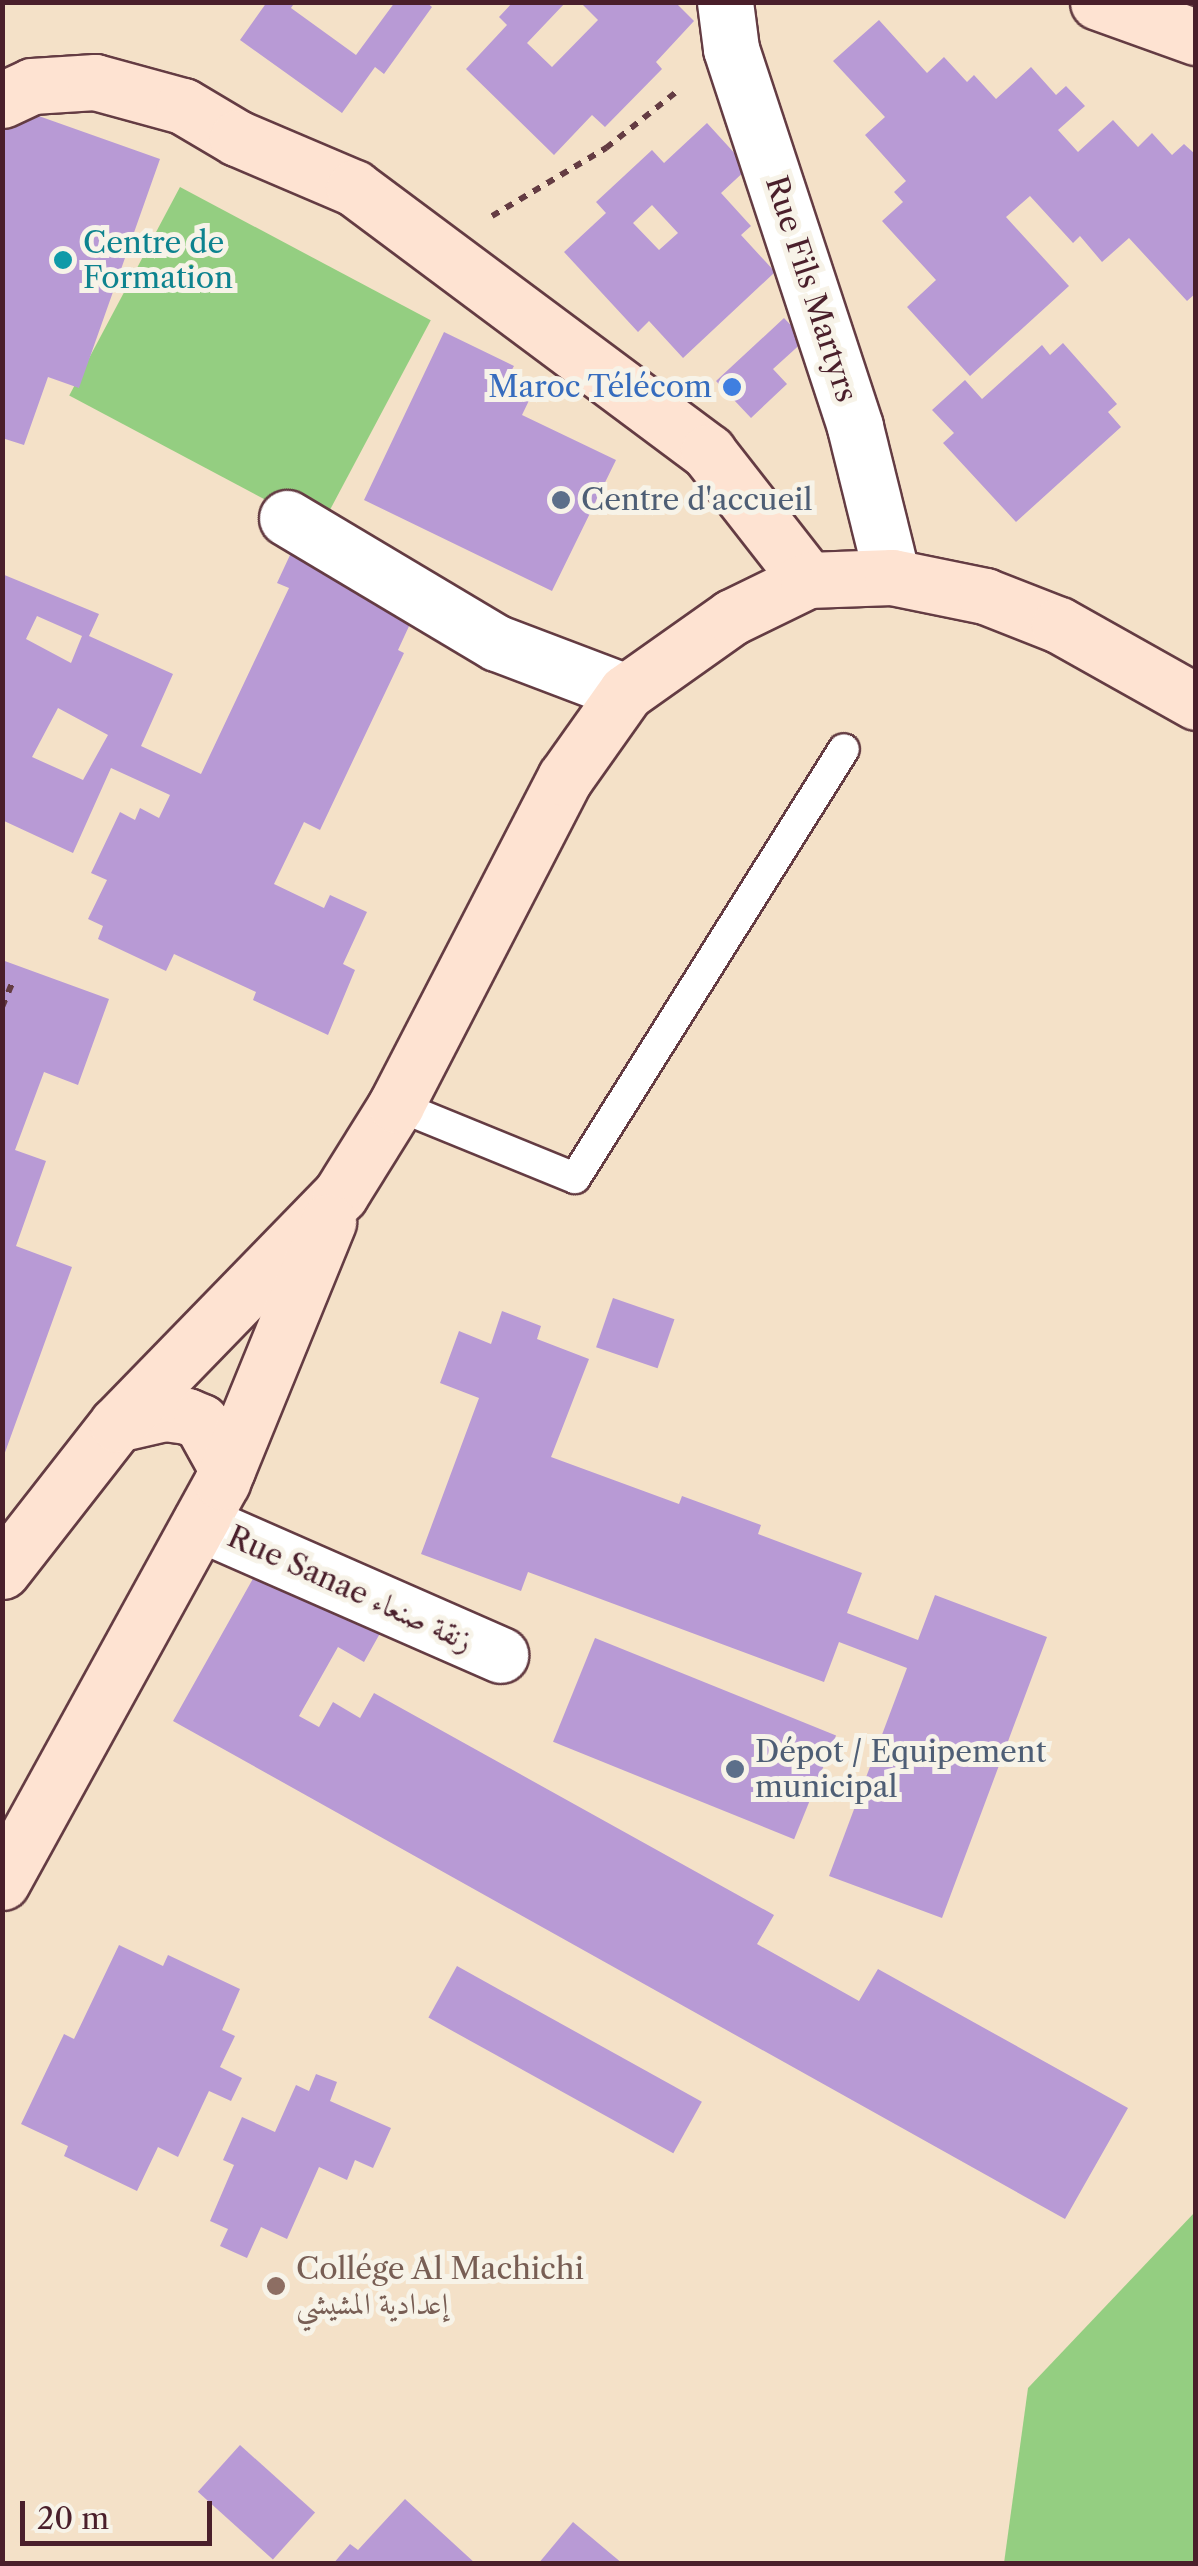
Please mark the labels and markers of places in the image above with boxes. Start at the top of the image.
place label: Centre de Formation [83,225,233,296]
marker: Centre de Formation [52,249,74,271]
place label: Maroc Télécom [488,369,712,405]
marker: Maroc Télécom [721,376,743,398]
place label: Centre d'accueil [581,482,812,518]
marker: Centre d'accueil [550,489,572,511]
place label: Dépot / Equipement municipal [755,1734,1046,1804]
marker: Dépot / Equipement municipal [724,1758,746,1780]
place label: Collége Al Machichi إعدادية المشيشي [296,2251,585,2322]
marker: Collége Al Machichi إعدادية المشيشي [265,2275,287,2297]

